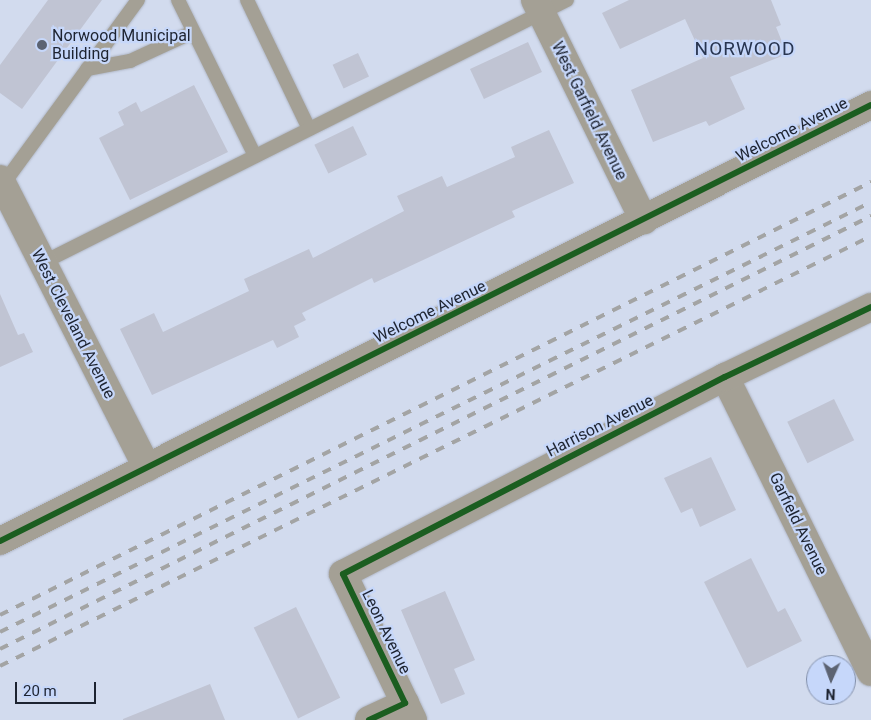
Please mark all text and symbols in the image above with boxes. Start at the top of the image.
place label: Norwood Municipal Building [52,26,191,64]
district label: NORWOOD [694,38,796,60]
marker: Norwood Municipal Building [36,39,48,51]
street label: West Garfield Avenue [547,39,631,183]
street label: Welcome Avenue [733,94,851,166]
street label: West Cleveland Avenue [27,246,119,402]
street label: Welcome Avenue [371,276,489,348]
street label: Harrison Avenue [543,391,657,461]
street label: Garfield Avenue [765,470,831,578]
street label: Leon Avenue [357,587,415,677]
north arrow [806,655,856,705]
scale bar [18,672,99,704]
text: 20 m [23,682,57,700]
text: N [825,686,836,702]

